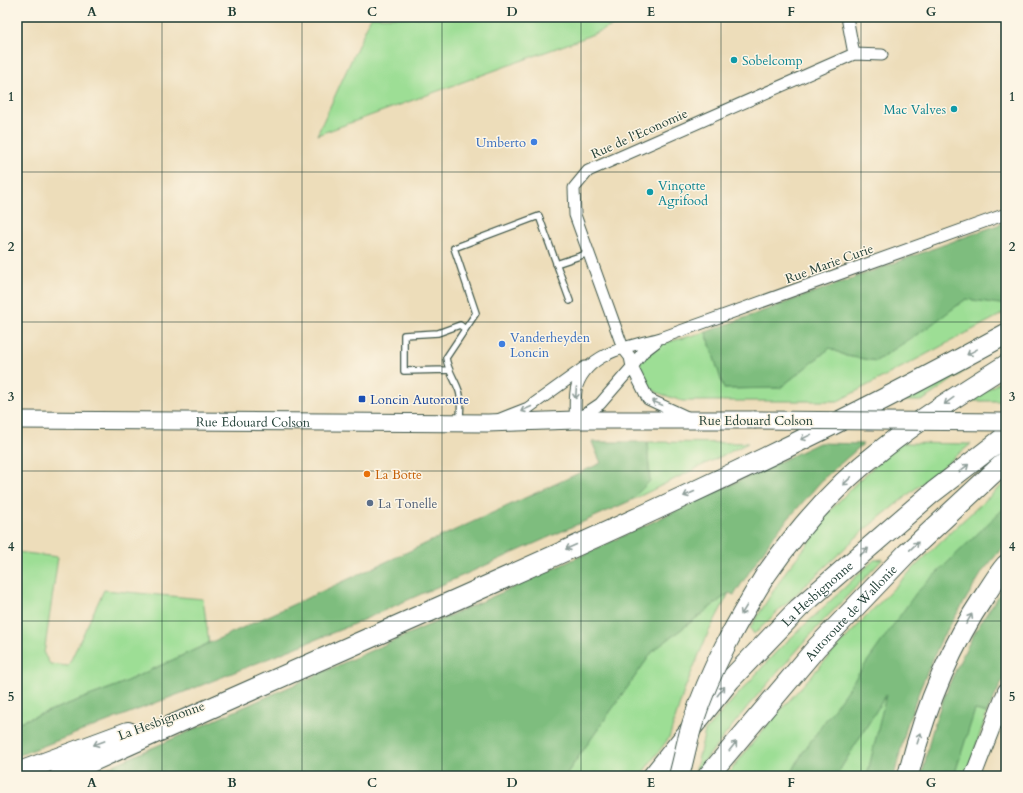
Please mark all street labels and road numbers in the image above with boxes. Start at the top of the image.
street label: Rue de l'Economie [588,104,691,163]
street label: Rue Marie Curie [783,240,876,288]
street label: Rue Edouard Colson [699,412,814,430]
street label: Rue Edouard Colson [196,413,311,432]
street label: La Hesbignonne [778,557,858,631]
street label: Autoroute de Wallonie [801,561,901,665]
street label: La Hesbignonne [115,697,207,745]

